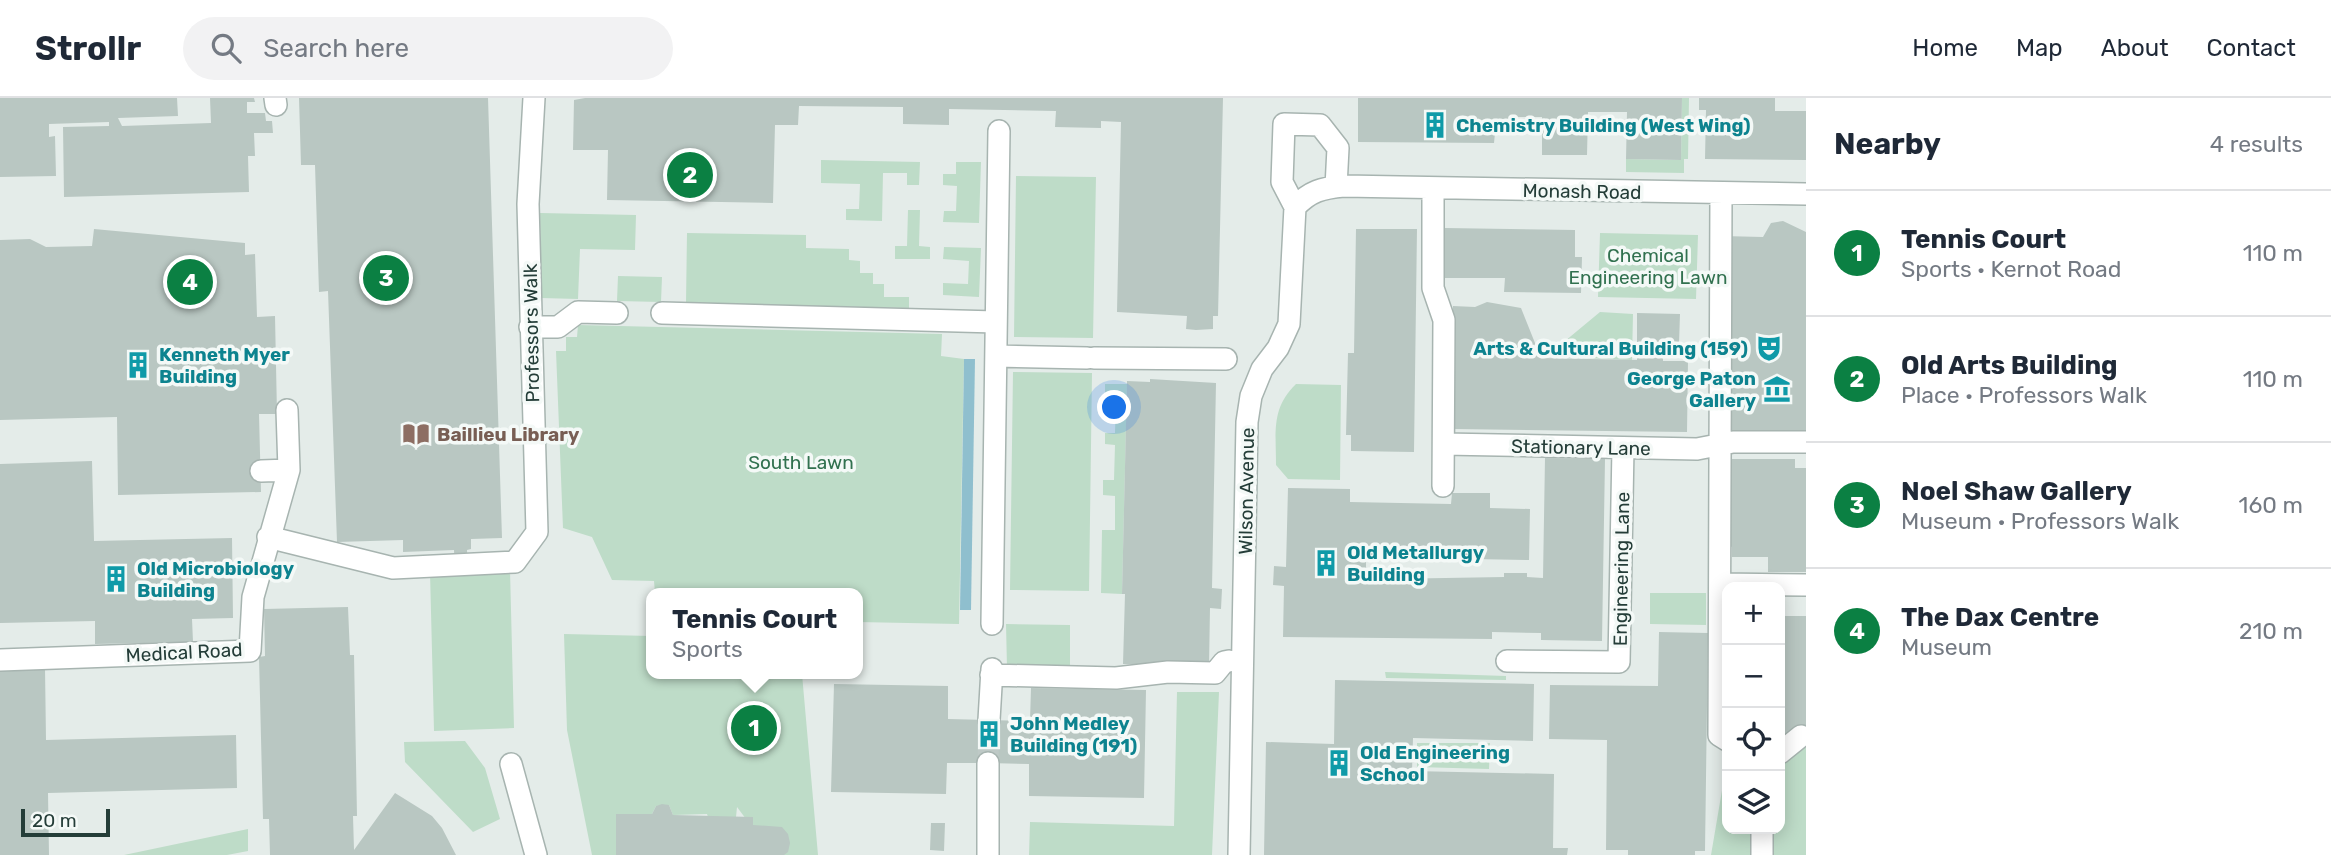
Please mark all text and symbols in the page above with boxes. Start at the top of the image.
search box [183,17,673,80]
text: Strollr [35,29,141,68]
icon: search [207,29,245,67]
text: Search here [263,33,409,64]
text: Home [1912,34,1978,62]
text: Map [2016,34,2063,62]
text: About [2101,34,2169,62]
text: Contact [2207,34,2296,62]
building icon: Chemistry Building (West Wing) [1420,110,1450,140]
place label: Chemistry Building (West Wing) [1456,114,1750,137]
text: Nearby [1834,126,1941,162]
text: 4 results [2210,130,2303,158]
pin: 2 [667,149,713,201]
street label: Monash Road [1522,179,1642,204]
text: Tennis Court [1901,224,2066,255]
text: 1 [1851,239,1863,267]
text: 110 m [2243,239,2303,267]
park label: Chemical Engineering Lawn [1569,244,1728,289]
pin: 3 [363,252,409,304]
text: Sports · Kernot Road [1901,255,2121,283]
pin: 4 [167,256,213,308]
street label: Professors Walk [519,263,544,403]
theatre icon: Arts & Cultural Building (159) [1754,333,1784,363]
place label: Arts & Cultural Building (159) [1473,337,1748,360]
place label: Kenneth Myer Building [159,343,290,388]
building icon: Kenneth Myer Building [123,350,153,380]
text: Old Arts Building [1901,350,2118,381]
text: 2 [1850,365,1864,393]
text: 110 m [2243,365,2303,393]
place label: George Paton Gallery [1627,367,1757,412]
museum icon: George Paton Gallery [1762,374,1792,404]
text: Place · Professors Walk [1901,381,2147,409]
your location [1097,390,1131,424]
library icon: Baillieu Library [401,419,431,449]
place label: Baillieu Library [437,423,580,446]
street label: Wilson Avenue [1234,427,1259,555]
street label: Stationary Lane [1511,435,1651,460]
park label: South Lawn [748,451,854,474]
text: Noel Shaw Gallery [1901,476,2132,507]
text: 3 [1849,491,1865,519]
text: 160 m [2239,491,2303,519]
street label: Engineering Lane [1609,492,1634,646]
text: Museum · Professors Walk [1901,507,2179,535]
place label: Old Metallurgy Building [1347,541,1485,586]
building icon: Old Metallurgy Building [1311,548,1341,578]
place label: Old Microbiology Building [137,557,295,602]
building icon: Old Microbiology Building [101,564,131,594]
map controls [1722,582,1785,834]
button: + [1722,582,1785,645]
popup [646,588,863,679]
text: The Dax Centre [1901,602,2099,633]
text: Tennis Court [672,604,837,635]
text: 4 [1849,617,1865,645]
text: 210 m [2239,617,2303,645]
text: Museum [1901,633,1992,661]
text: Sports [672,635,743,663]
street label: Medical Road [125,638,243,667]
button: − [1722,645,1785,708]
pin: 1 [731,702,777,754]
button: locate [1722,708,1785,771]
place label: John Medley Building (191) [1010,712,1137,757]
building icon: John Medley Building (191) [974,719,1004,749]
place label: Old Engineering School [1360,741,1510,786]
building icon: Old Engineering School [1324,748,1354,778]
button: layers [1722,771,1785,834]
scale bar [21,806,110,838]
text: 20 m [32,809,77,832]

